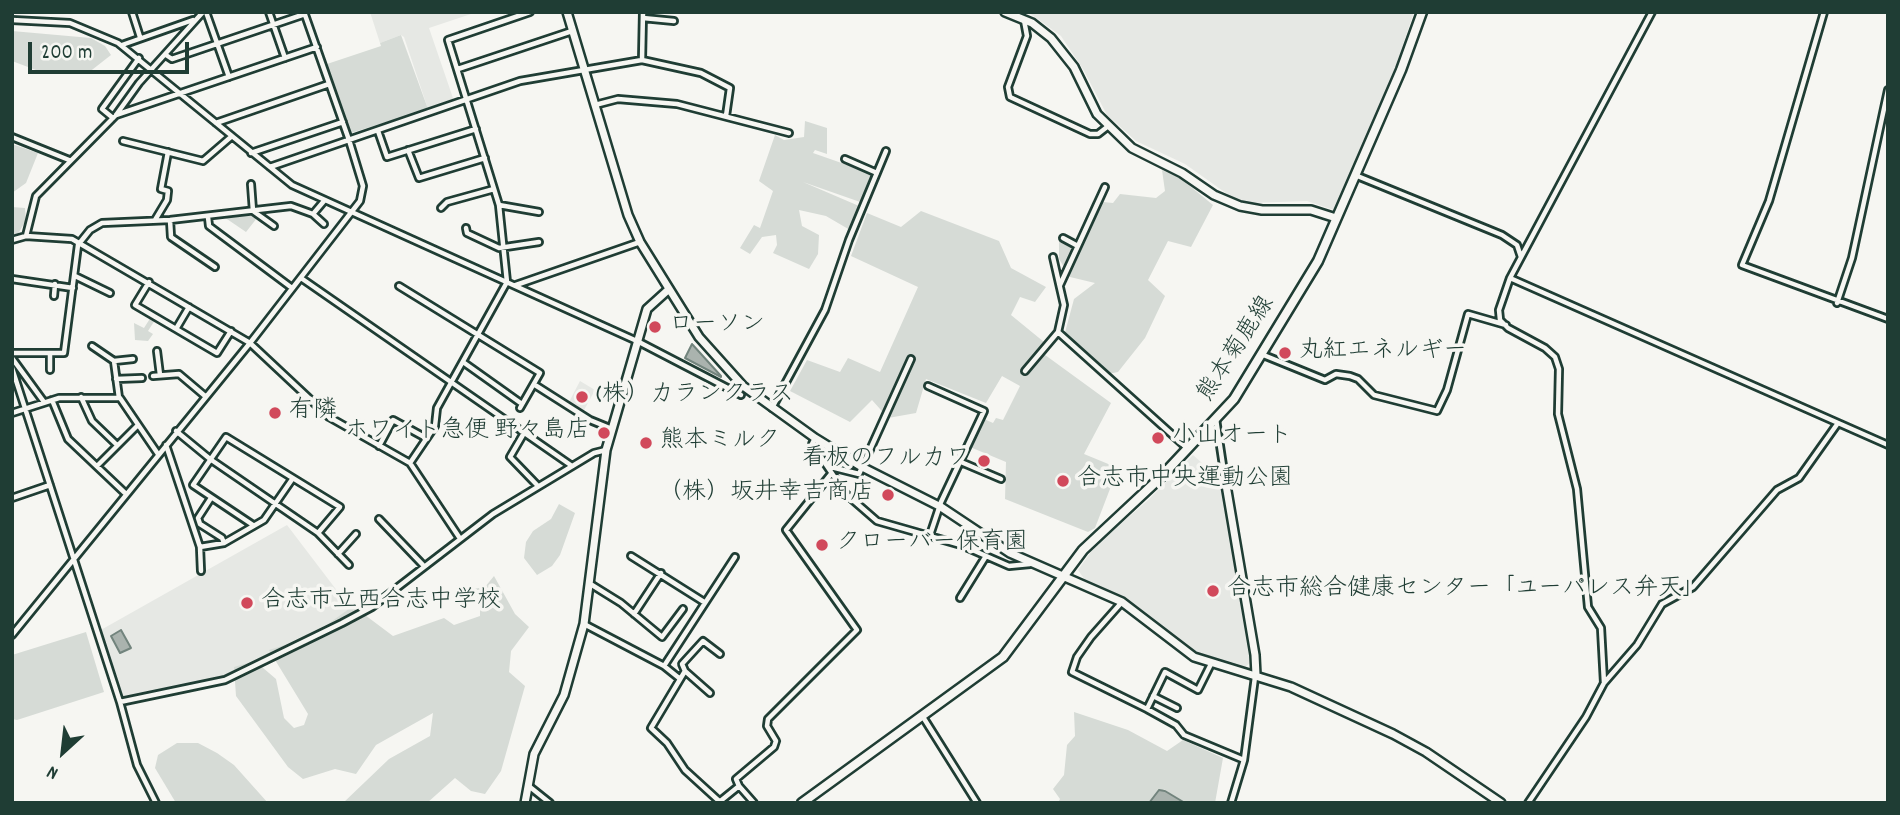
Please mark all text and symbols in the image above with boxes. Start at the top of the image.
scale bar [32,28,192,72]
text: 200 m [41,39,92,69]
street label: 熊本菊鹿線 [1193,292,1283,408]
place label: ローソン [669,313,765,341]
marker: ローソン [647,319,663,335]
place label: 丸紅エネルギー [1299,339,1467,367]
marker: 丸紅エネルギー [1277,345,1293,361]
place label: (株）カランクラス [596,383,794,411]
marker: (株）カランクラス [574,389,590,405]
place label: 有隣 [289,399,337,427]
marker: 有隣 [267,405,283,421]
place label: ホワイト急便 野々島店 [345,419,590,447]
place label: 小山オート [1172,424,1292,452]
marker: ホワイト急便 野々島店 [596,425,612,441]
place label: 熊本ミルク [660,429,780,457]
marker: 小山オート [1150,430,1166,446]
marker: 熊本ミルク [638,435,654,451]
place label: 看板のフルカワ [802,447,970,475]
marker: 看板のフルカワ [976,453,992,469]
place label: 合志市中央運動公園 [1077,467,1293,495]
marker: 合志市中央運動公園 [1055,473,1071,489]
place label: （株）坂井幸吉商店 [658,481,874,509]
marker: （株）坂井幸吉商店 [880,487,896,503]
place label: クローバー保育園 [836,531,1028,559]
marker: クローバー保育園 [814,537,830,553]
place label: 合志市総合健康センター「ユーパレス弁天」 [1227,577,1706,605]
marker: 合志市総合健康センター「ユーパレス弁天」 [1205,583,1221,599]
place label: 合志市立西合志中学校 [261,589,501,617]
marker: 合志市立西合志中学校 [239,595,255,611]
north arrow [28,717,98,787]
text: N [43,757,64,785]

